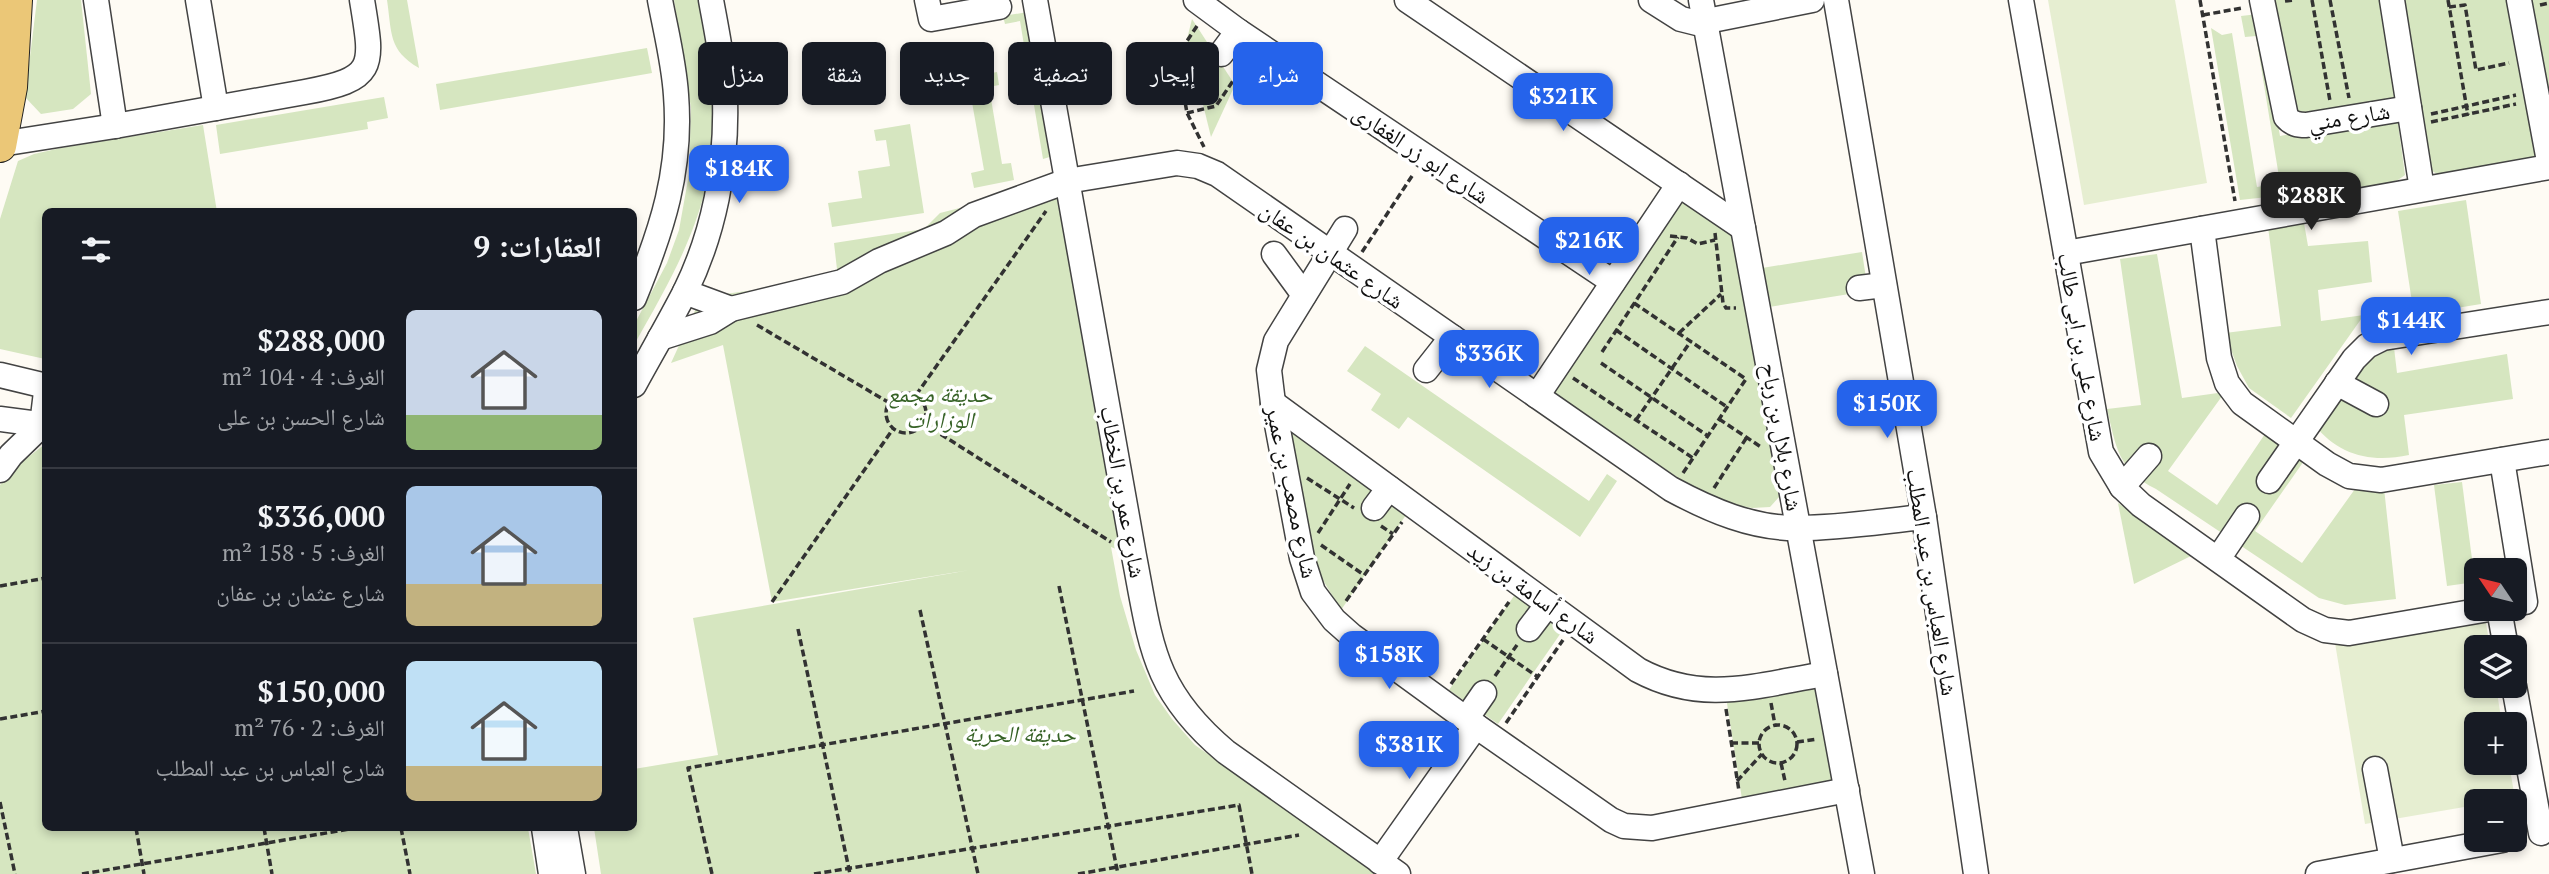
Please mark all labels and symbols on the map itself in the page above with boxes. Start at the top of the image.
pin: $321K [1514,74,1612,133]
street label: شارع مني [2306,95,2393,142]
street label: شارع ابو زر الغفارى [1347,96,1496,211]
pin: $184K [690,146,788,205]
pin: $288K [2262,173,2360,232]
street label: شارع عثمان بن عفان [1254,193,1410,316]
pin: $216K [1540,218,1638,277]
street label: شارع على بن ابى طالب [2051,250,2114,444]
pin: $144K [2362,298,2460,357]
pin: $336K [1440,330,1538,390]
street label: شارع بلال بن رباح [1754,360,1811,513]
park label: حديقة مجمع الوزارات [888,378,993,435]
pin: $150K [1838,380,1936,440]
street label: شارع مصعب بن عمير [1259,402,1326,581]
street label: شارع عمر بن الخطاب [1093,403,1154,580]
street label: شارع العباس بن عبد المطلب [1899,466,1966,698]
street label: شارع أسامة بن زيد [1461,534,1605,651]
north arrow [2464,558,2527,621]
pin: $158K [1340,632,1438,691]
park label: حديقة الحرية [964,718,1076,749]
pin: $381K [1360,722,1458,781]

